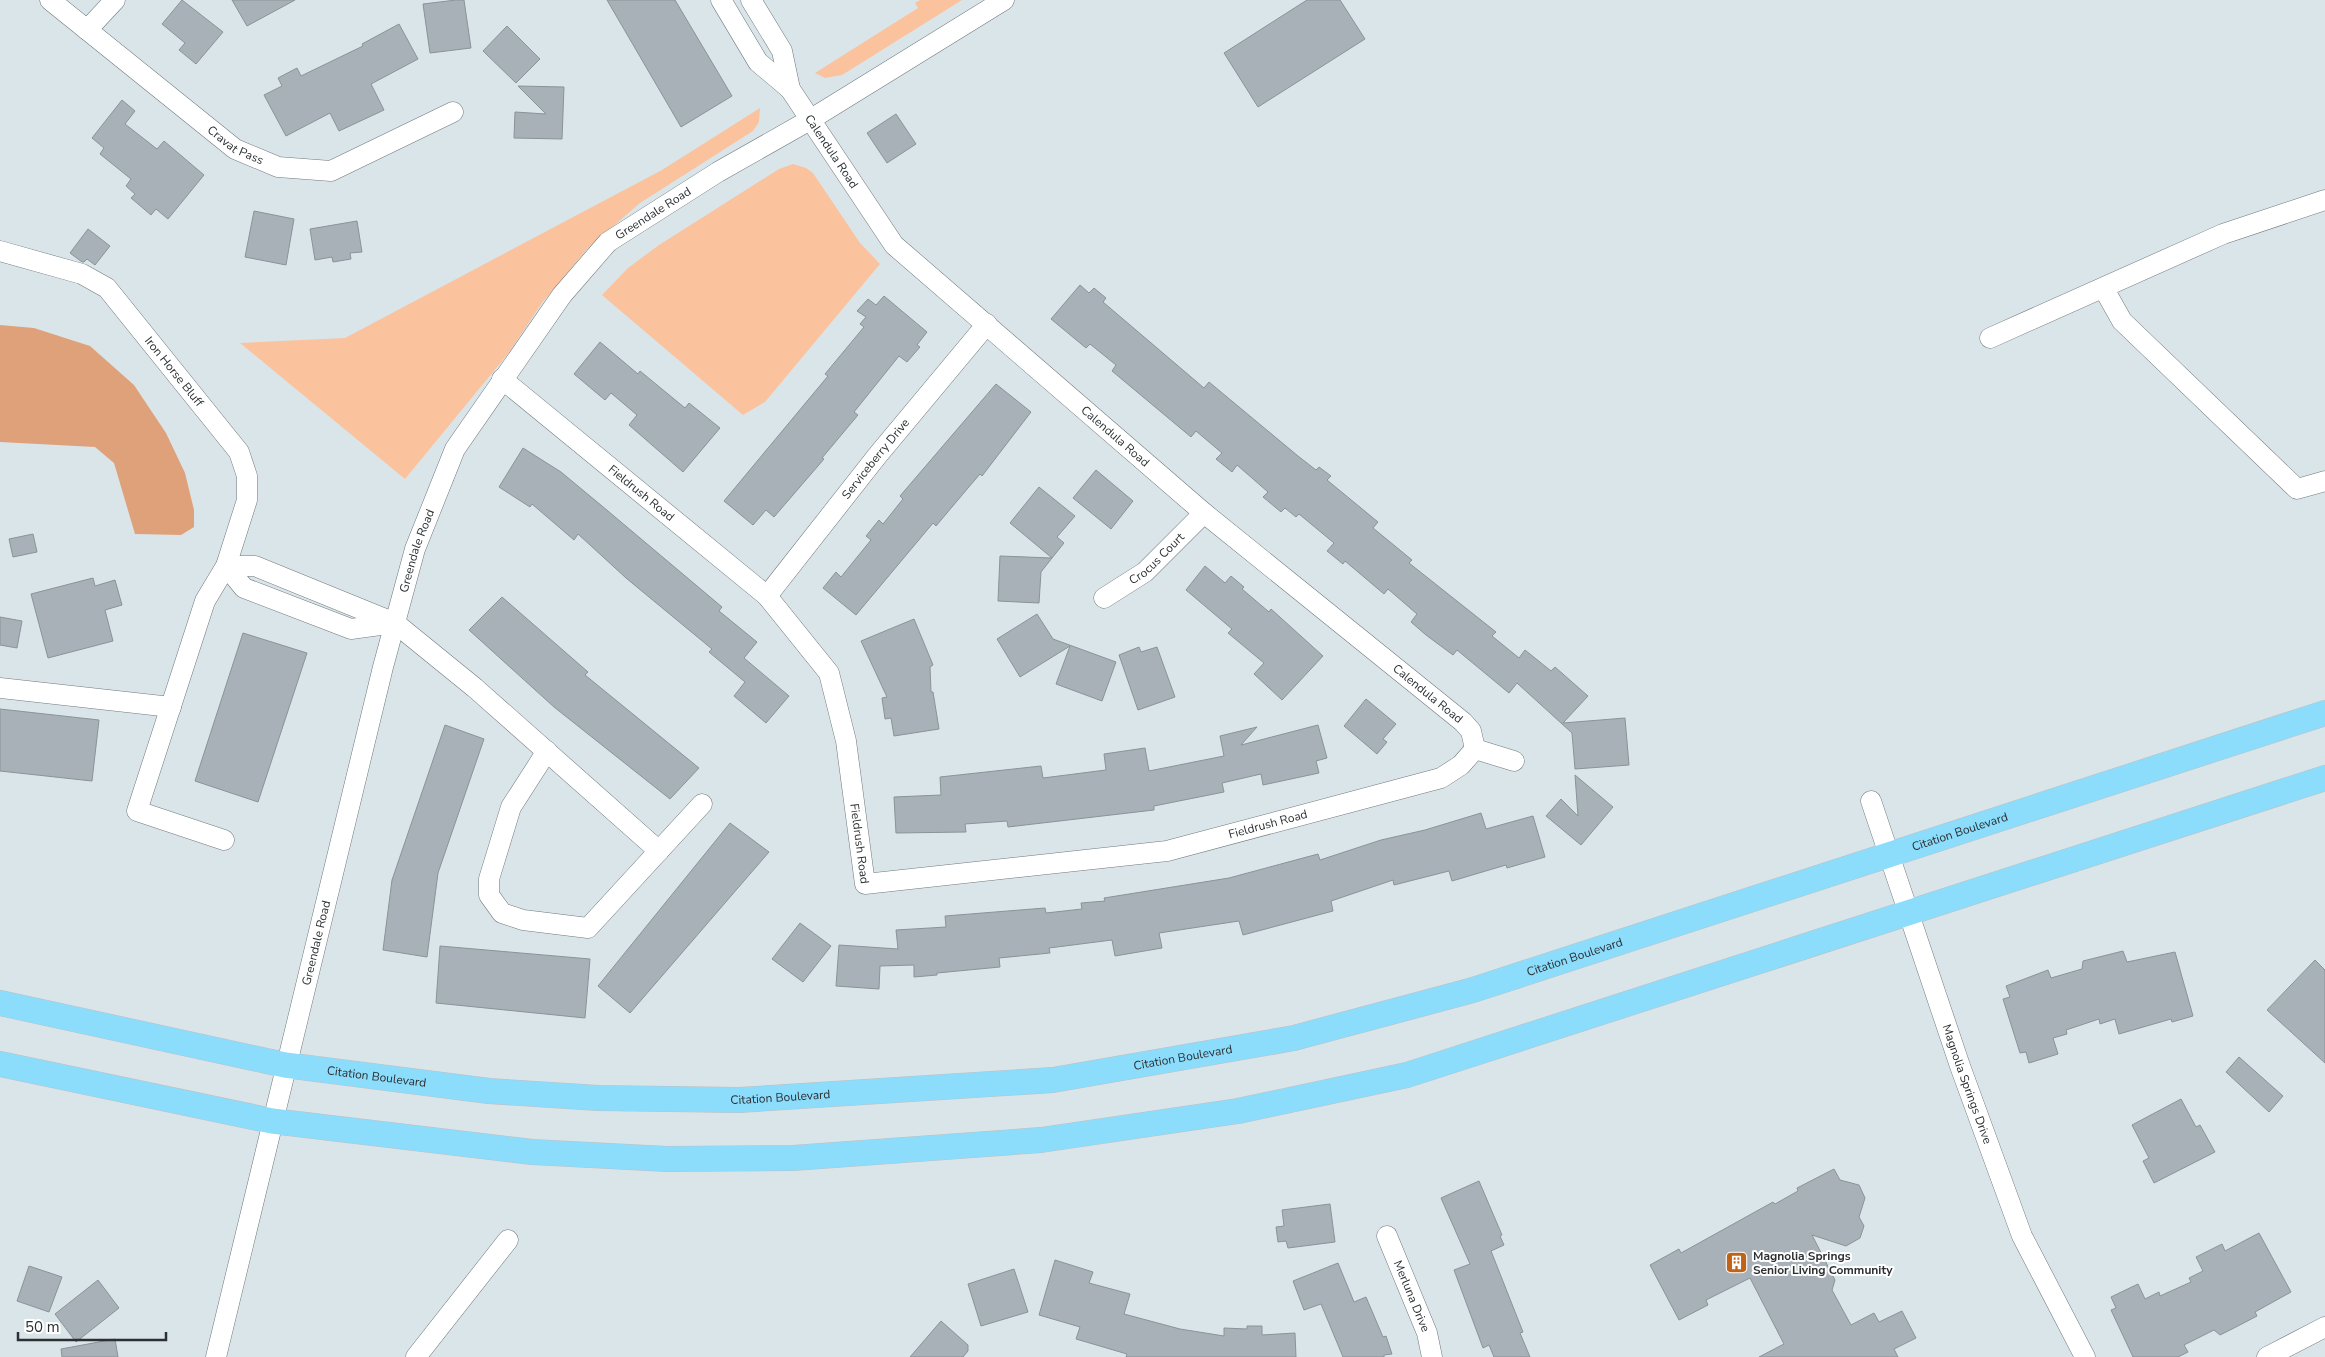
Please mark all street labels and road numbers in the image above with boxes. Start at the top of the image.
street label: Calendula Road [801,111,862,191]
street label: Cravat Pass [204,122,266,168]
street label: Greendale Road [612,183,694,243]
street label: Iron Horse Bluff [141,333,208,411]
street label: Calendula Road [1078,402,1153,470]
street label: Serviceberry Drive [838,415,913,502]
street label: Fieldrush Road [605,461,678,525]
street label: Greendale Road [396,507,438,594]
street label: Crocus Court [1126,529,1188,588]
street label: Calendula Road [1389,661,1466,727]
street label: Fieldrush Road [846,802,873,885]
street label: Fieldrush Road [1227,806,1309,842]
street label: Citation Boulevard [1910,809,2010,855]
street label: Greendale Road [298,899,334,987]
street label: Citation Boulevard [1525,934,1625,980]
street label: Magnolia Springs Drive [1939,1022,1996,1146]
street label: Citation Boulevard [1132,1041,1234,1074]
street label: Citation Boulevard [326,1062,427,1091]
street label: Citation Boulevard [730,1086,831,1108]
street label: Merluna Drive [1390,1258,1434,1334]

